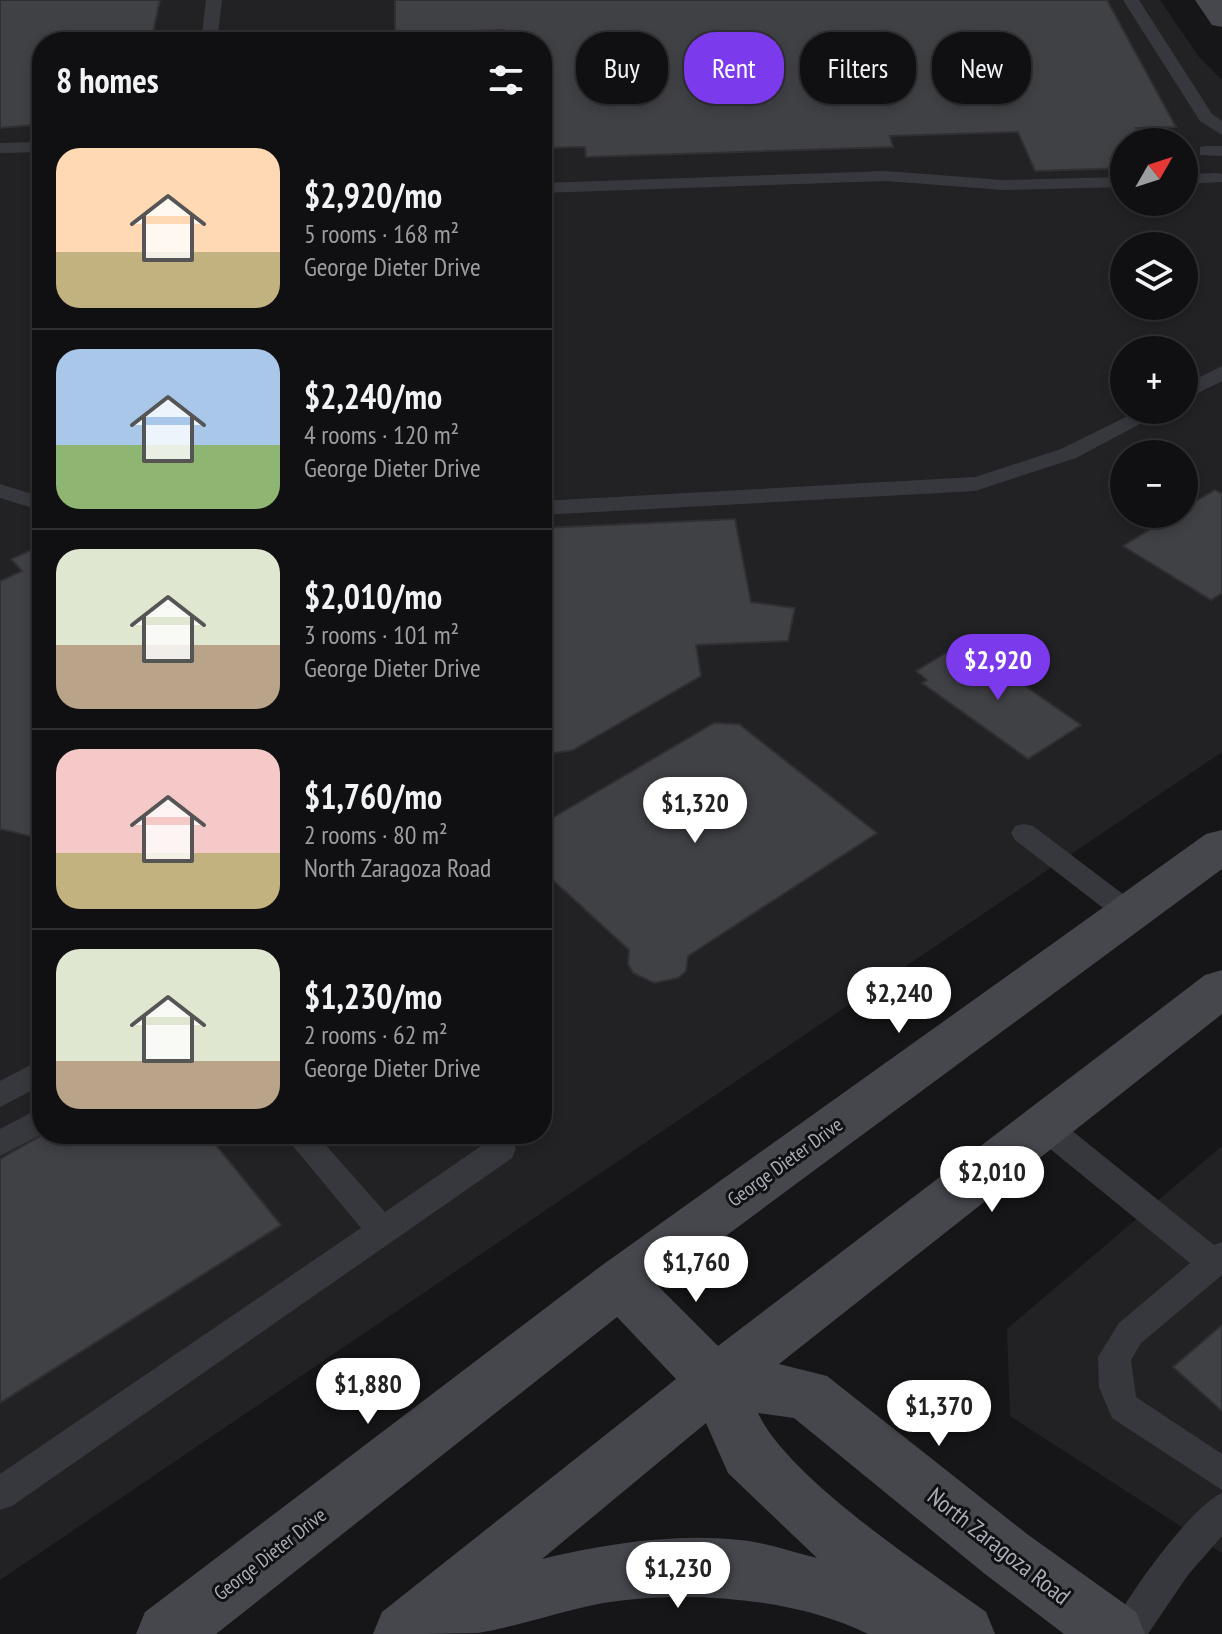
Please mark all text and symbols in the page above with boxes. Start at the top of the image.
chip: Buy [576,32,668,104]
chip: Rent [684,32,784,104]
chip: Filters [800,32,916,104]
chip: New [932,32,1031,104]
text: 8 homes [56,58,159,102]
icon: filters [484,58,528,102]
north arrow [1110,128,1198,216]
map controls [1110,128,1198,528]
text: $2,920/mo [304,173,442,217]
icon: home [120,180,216,276]
text: 5 rooms · 168 m² [304,217,459,250]
button: layers [1110,232,1198,320]
text: George Dieter Drive [304,250,481,283]
button: + [1110,336,1198,424]
text: $2,240/mo [304,374,442,418]
icon: home [120,381,216,477]
text: 4 rooms · 120 m² [304,418,459,451]
button: − [1110,440,1198,528]
text: George Dieter Drive [304,451,481,484]
text: $2,010/mo [304,574,442,618]
icon: home [120,581,216,677]
text: 3 rooms · 101 m² [304,618,459,651]
pin: $2,920 [933,634,1063,702]
text: $2,920 [964,643,1032,676]
text: George Dieter Drive [304,651,481,684]
text: $1,760/mo [304,774,442,818]
pin: $1,320 [630,777,760,845]
icon: home [120,781,216,877]
text: $1,320 [661,786,729,819]
text: 2 rooms · 80 m² [304,818,448,851]
text: North Zaragoza Road [304,851,491,884]
pin: $2,240 [834,967,964,1035]
text: $1,230/mo [304,974,442,1018]
text: $2,240 [865,976,933,1009]
icon: home [120,981,216,1077]
text: 2 rooms · 62 m² [304,1018,448,1051]
text: George Dieter Drive [304,1051,481,1084]
street label: George Dieter Drive [722,1112,848,1212]
pin: $2,010 [927,1146,1057,1214]
text: $2,010 [958,1155,1026,1188]
pin: $1,760 [631,1236,761,1304]
text: $1,760 [662,1245,730,1278]
pin: $1,880 [303,1358,433,1426]
text: $1,880 [334,1367,402,1400]
pin: $1,370 [874,1380,1004,1448]
text: $1,370 [905,1389,973,1422]
street label: North Zaragoza Road [921,1481,1077,1611]
street label: George Dieter Drive [208,1502,332,1606]
pin: $1,230 [613,1542,743,1610]
text: $1,230 [644,1551,712,1584]

